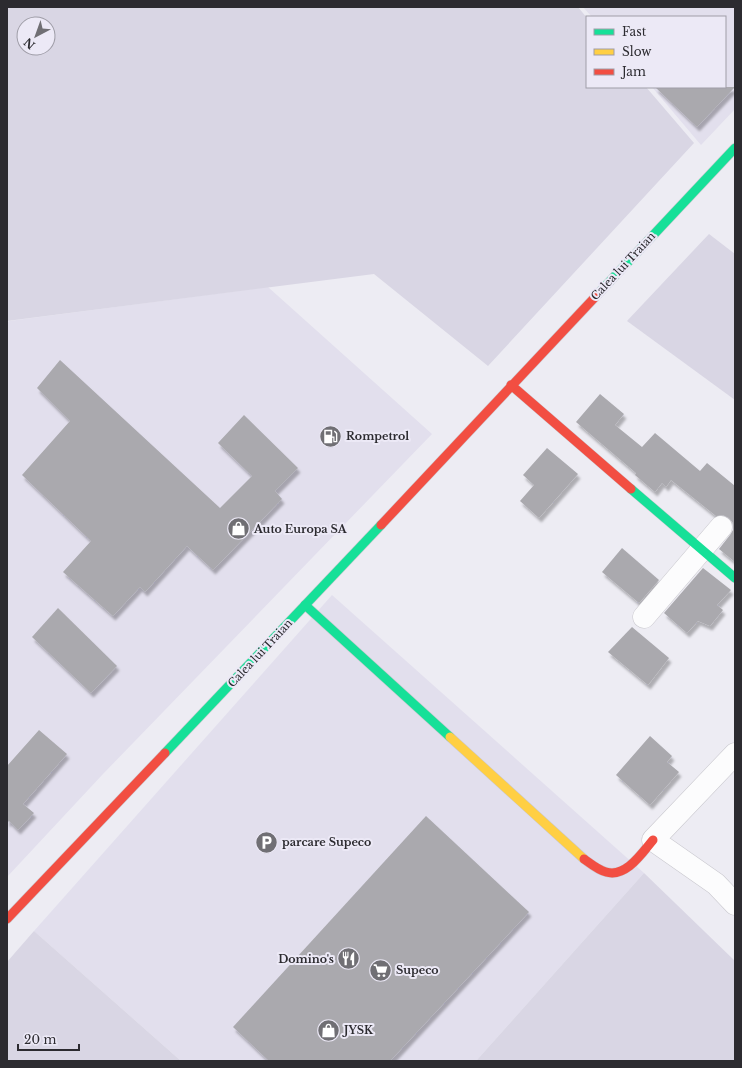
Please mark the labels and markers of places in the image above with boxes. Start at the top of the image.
fuel station icon: Rompetrol [318,423,344,449]
place label: Rompetrol [346,429,409,443]
shop icon: Auto Europa SA [225,516,251,542]
place label: Auto Europa SA [253,522,348,536]
parking icon: parcare Supeco [254,829,280,855]
place label: parcare Supeco [282,835,371,849]
restaurant icon: Domino's [336,946,362,972]
place label: Domino's [278,952,334,966]
supermarket icon: Supeco [367,957,393,983]
place label: Supeco [396,963,439,977]
shop icon: JYSK [315,1017,341,1043]
place label: JYSK [342,1023,374,1037]

